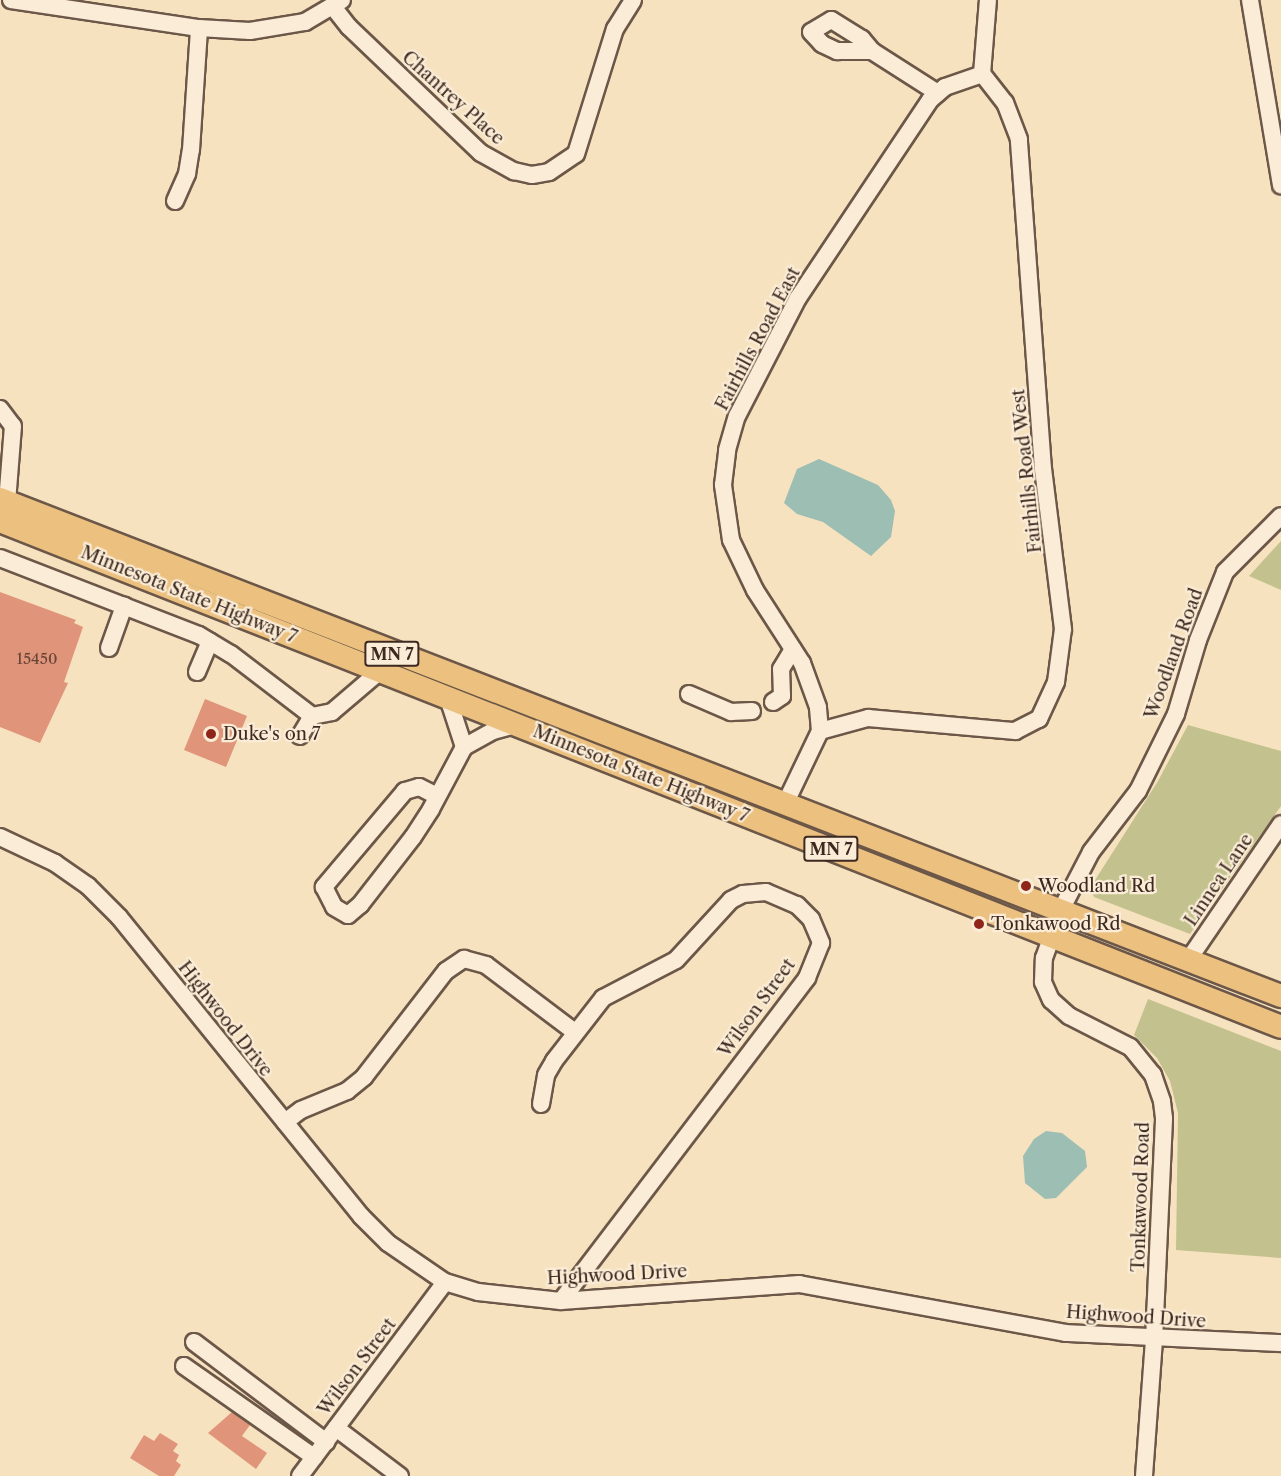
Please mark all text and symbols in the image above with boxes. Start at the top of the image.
street label: Chantrey Place [397,46,509,150]
street label: Fairhills Road East [711,264,805,414]
street label: Fairhills Road West [1008,388,1046,554]
street label: Minnesota State Highway 7 [77,542,301,648]
street label: Woodland Road [1140,586,1208,722]
road number: MN 7 [364,641,420,667]
house number: 15450 [17,650,57,668]
street label: Minnesota State Highway 7 [529,721,753,827]
place label: Duke's on 7 [223,723,321,745]
marker: Duke's on 7 [204,727,218,741]
street label: Linnea Lane [1180,830,1258,930]
road number: MN 7 [802,836,860,862]
place label: Woodland Rd [1038,875,1155,897]
marker: Woodland Rd [1019,879,1033,893]
place label: Tonkawood Rd [991,913,1120,935]
marker: Tonkawood Rd [972,917,986,931]
street label: Wilson Street [714,955,800,1061]
street label: Highwood Drive [173,957,277,1081]
street label: Tonkawood Road [1128,1122,1154,1272]
street label: Highwood Drive [546,1261,688,1289]
street label: Highwood Drive [1065,1301,1207,1333]
street label: Wilson Street [313,1314,401,1420]

